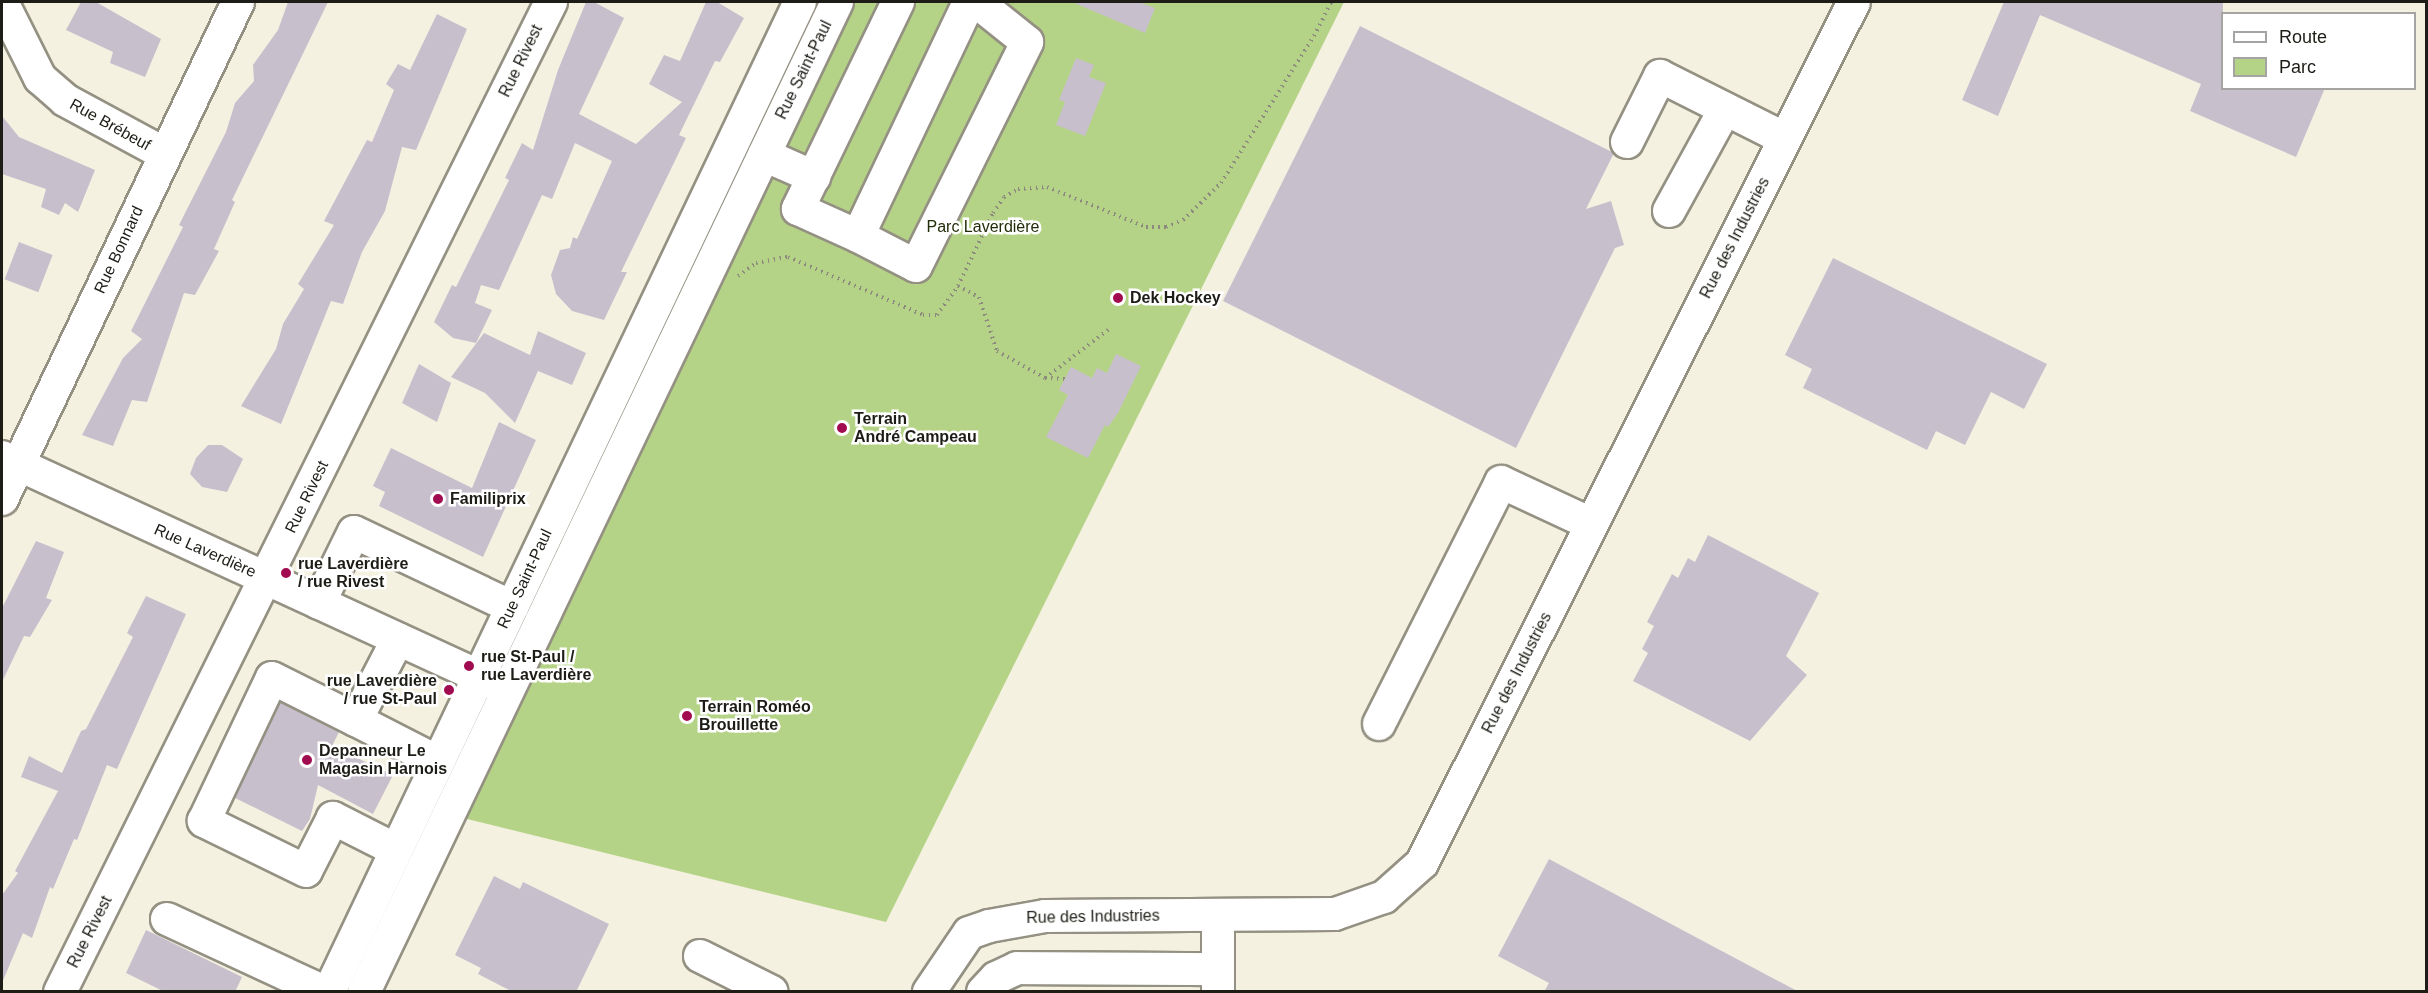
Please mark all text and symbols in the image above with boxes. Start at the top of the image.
legend [2221,12,2416,90]
street label: Rue Saint-Paul [772,17,836,123]
street label: Rue Rivest [495,22,547,100]
text: Route [2279,27,2327,47]
text: Parc [2279,57,2316,77]
street label: Rue Brébeuf [66,95,154,155]
street label: Rue des Industries [1696,174,1774,302]
street label: Rue Bonnard [90,203,148,297]
park label: Parc Laverdière [927,217,1039,237]
place label: Dek Hockey [1130,288,1221,308]
marker: Dek Hockey [1111,291,1125,305]
place label: Terrain André Campeau [854,409,977,447]
marker: Terrain André Campeau [835,421,849,435]
street label: Rue Rivest [281,458,333,536]
place label: Familiprix [450,489,526,509]
marker: Familiprix [431,492,445,506]
street label: Rue Laverdière [151,520,259,582]
street label: Rue Saint-Paul [494,526,556,632]
place label: rue Laverdière / rue Rivest [298,554,408,592]
marker: rue Laverdière / rue Rivest [279,566,293,580]
street label: Rue des Industries [1478,609,1556,737]
place label: rue St-Paul / rue Laverdière [481,647,591,685]
marker: rue St-Paul / rue Laverdière [462,659,476,673]
place label: rue Laverdière / rue St-Paul [327,671,437,709]
marker: rue Laverdière / rue St-Paul [442,683,456,697]
place label: Terrain Roméo Brouillette [699,697,811,735]
marker: Terrain Roméo Brouillette [680,709,694,723]
place label: Depanneur Le Magasin Harnois [319,741,447,779]
marker: Depanneur Le Magasin Harnois [300,753,314,767]
street label: Rue Rivest [64,893,116,971]
street label: Rue des Industries [1026,906,1160,928]

